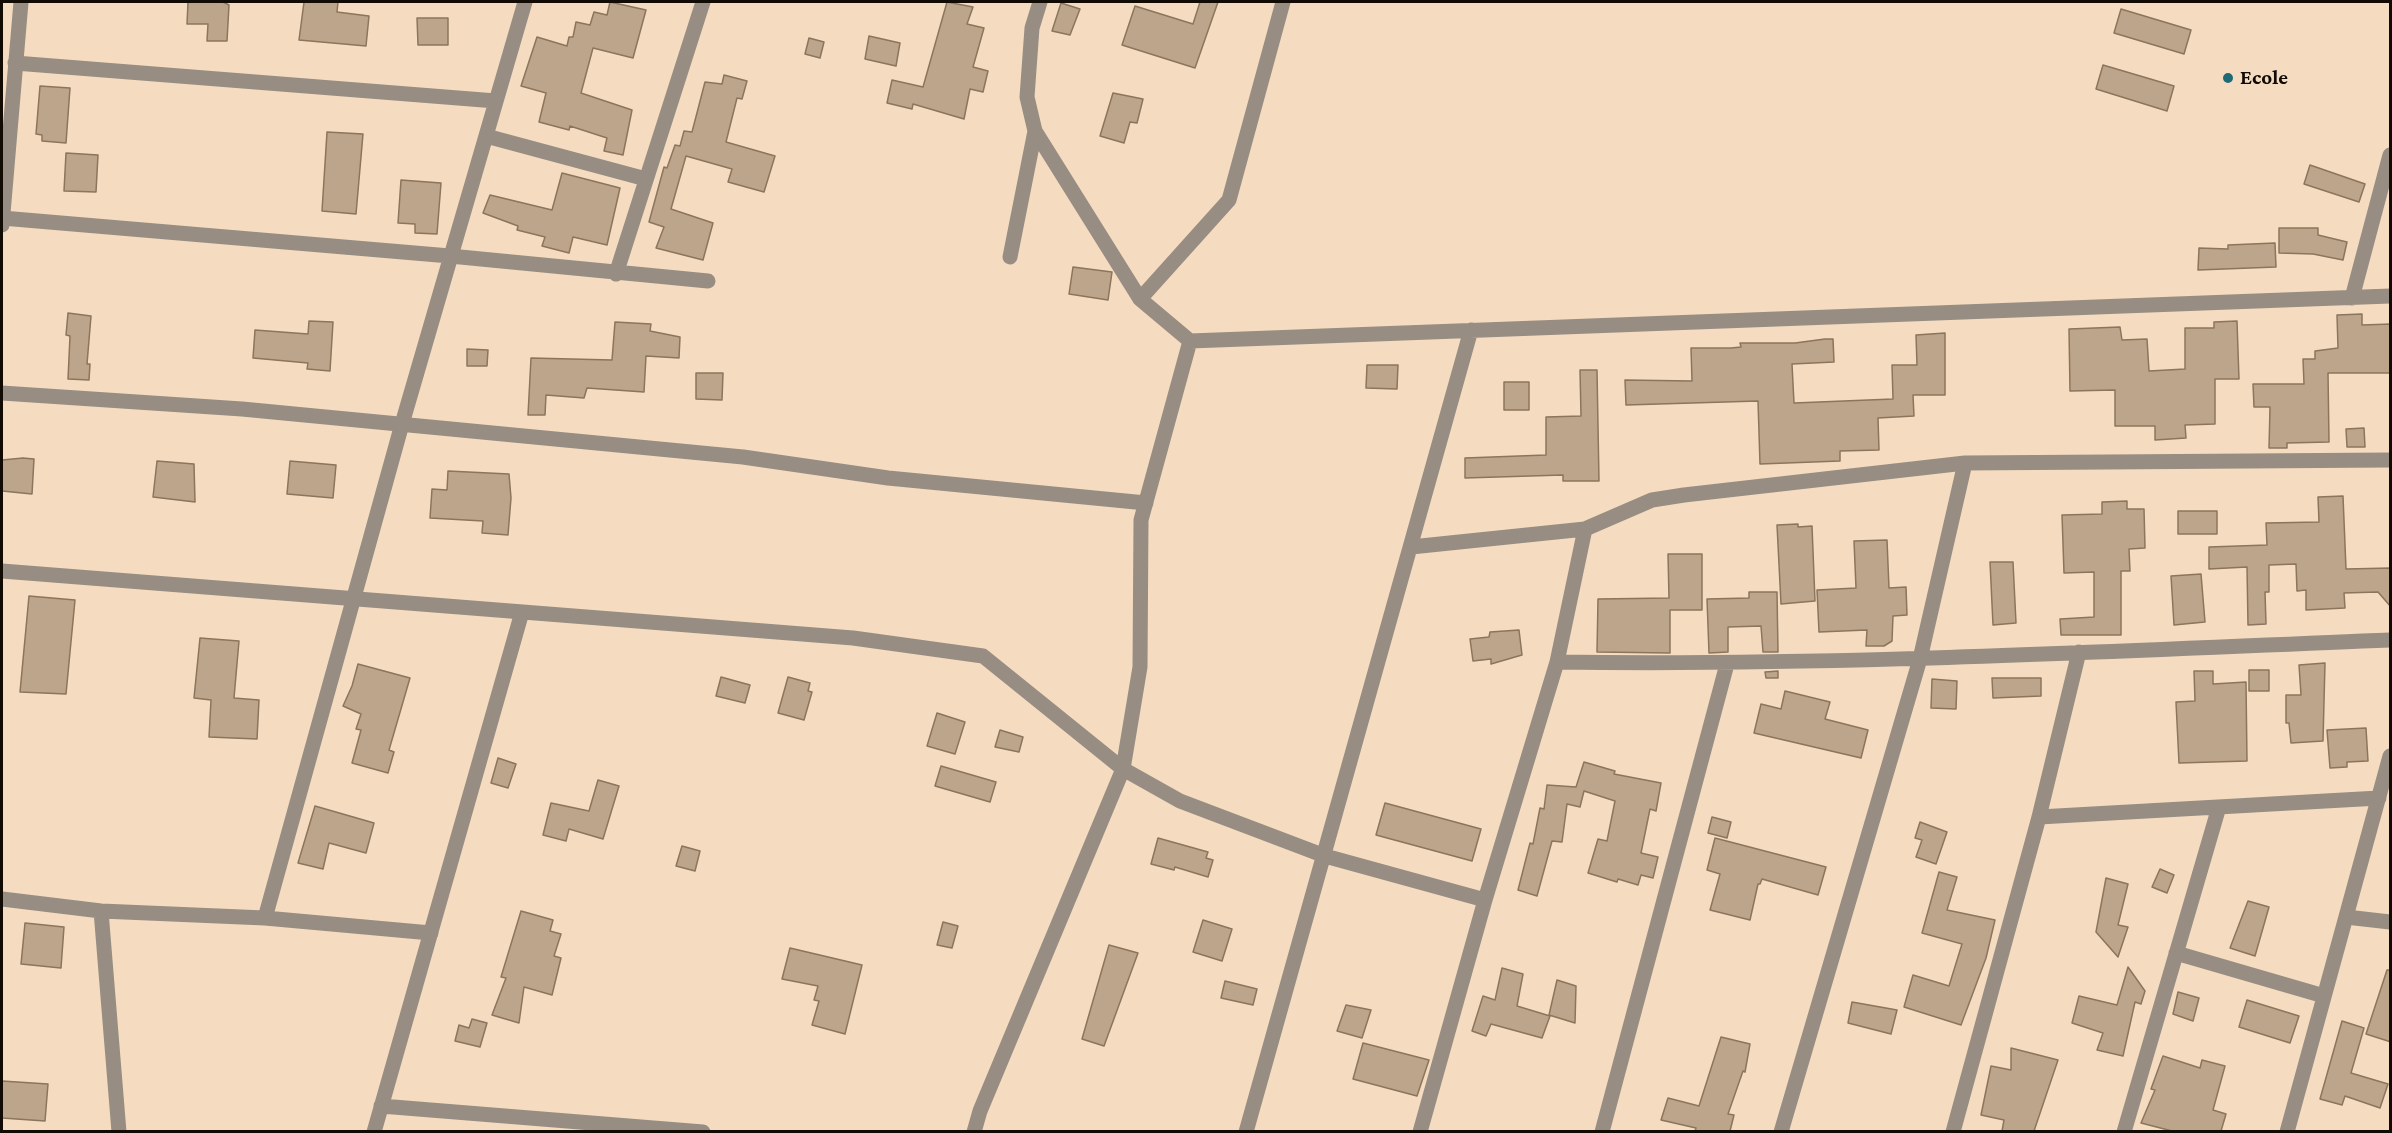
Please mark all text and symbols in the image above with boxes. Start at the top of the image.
place label: Ecole [2240,65,2288,91]
marker: Ecole [2221,71,2235,85]

